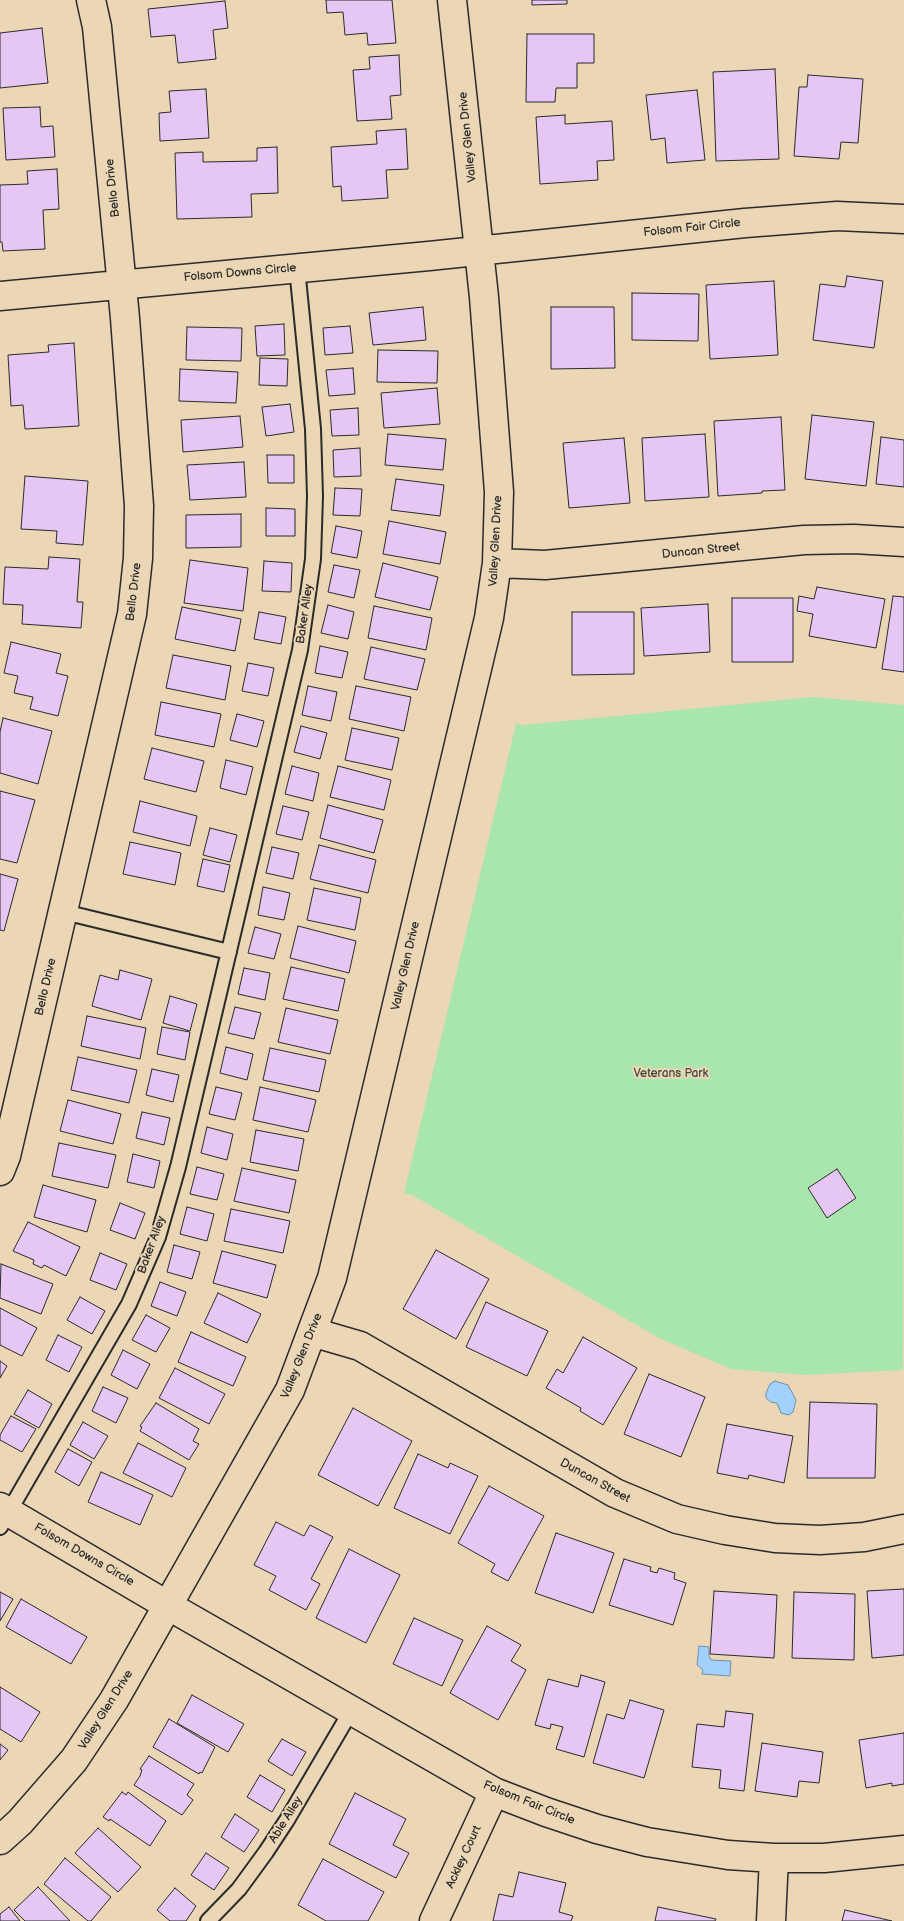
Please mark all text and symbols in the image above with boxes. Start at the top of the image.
street label: Valley Glen Drive [456,91,480,183]
street label: Bello Drive [103,158,123,218]
street label: Folsom Fair Circle [643,216,741,240]
street label: Folsom Downs Circle [183,261,297,285]
street label: Valley Glen Drive [486,495,506,587]
street label: Duncan Street [661,540,741,562]
street label: Bello Drive [123,562,145,622]
street label: Baker Alley [294,583,316,645]
street label: Valley Glen Drive [389,920,423,1012]
street label: Bello Drive [32,957,60,1017]
park label: Veterans Park [634,1067,708,1081]
street label: Baker Alley [135,1214,169,1276]
street label: Valley Glen Drive [278,1311,326,1401]
street label: Duncan Street [557,1456,633,1506]
street label: Folsom Downs Circle [31,1521,137,1589]
street label: Valley Glen Drive [76,1668,136,1752]
street label: Folsom Fair Circle [481,1778,577,1828]
street label: Able Alley [266,1794,306,1846]
street label: Ackley Court [443,1823,485,1891]

